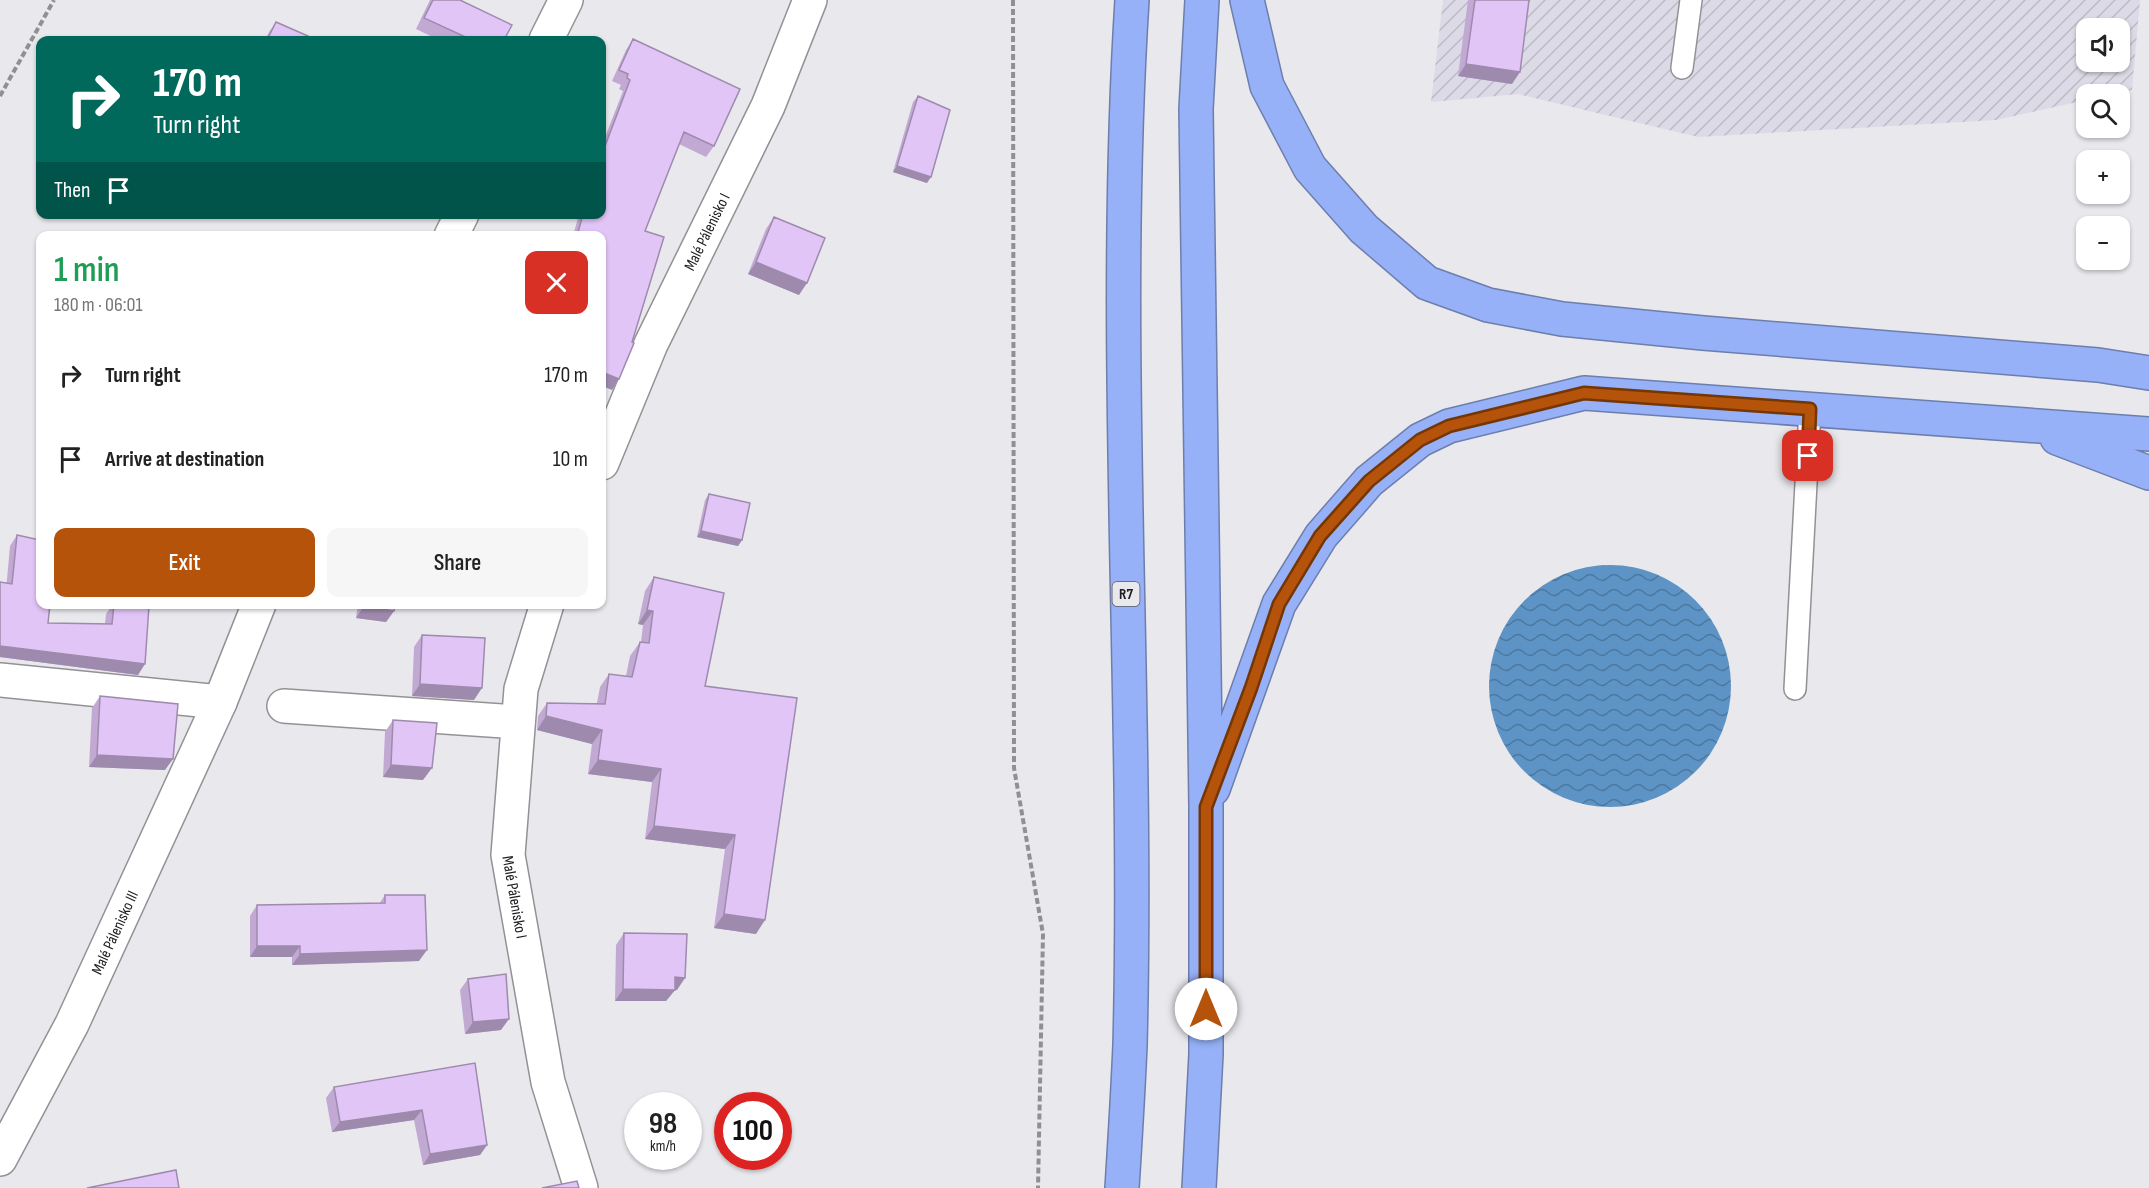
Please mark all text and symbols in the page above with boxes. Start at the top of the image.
map controls [2076,18,2130,270]
button: sound [2076,18,2130,72]
text: 170 m [153,58,242,109]
icon: right [54,60,132,138]
button: search [2076,84,2130,138]
text: Turn right [153,109,240,141]
button: + [2076,150,2130,204]
icon: arrive [102,174,135,207]
text: Then [54,177,90,204]
street label: Malé Pálenisko I [681,190,735,274]
button: − [2076,216,2130,270]
text: 1 min [54,249,119,292]
button: close [525,251,588,314]
text: 180 m · 06:01 [54,293,142,317]
icon: right [54,359,87,392]
text: Turn right [105,362,181,389]
text: 170 m [544,362,588,389]
pin [1782,430,1833,481]
icon: arrive [1791,439,1824,472]
icon: arrive [54,443,87,476]
text: Arrive at destination [105,446,264,473]
text: 10 m [553,446,588,473]
button: Exit [54,528,315,597]
button: Share [327,528,588,597]
road number: R7 [1112,582,1140,606]
street label: Malé Pálenisko I [497,854,531,940]
street label: Malé Pálenisko III [88,888,143,978]
position arrow [1174,977,1238,1041]
speed limit sign: 100 [714,1092,792,1170]
text: 98 [649,1106,677,1142]
text: km/h [650,1137,676,1156]

